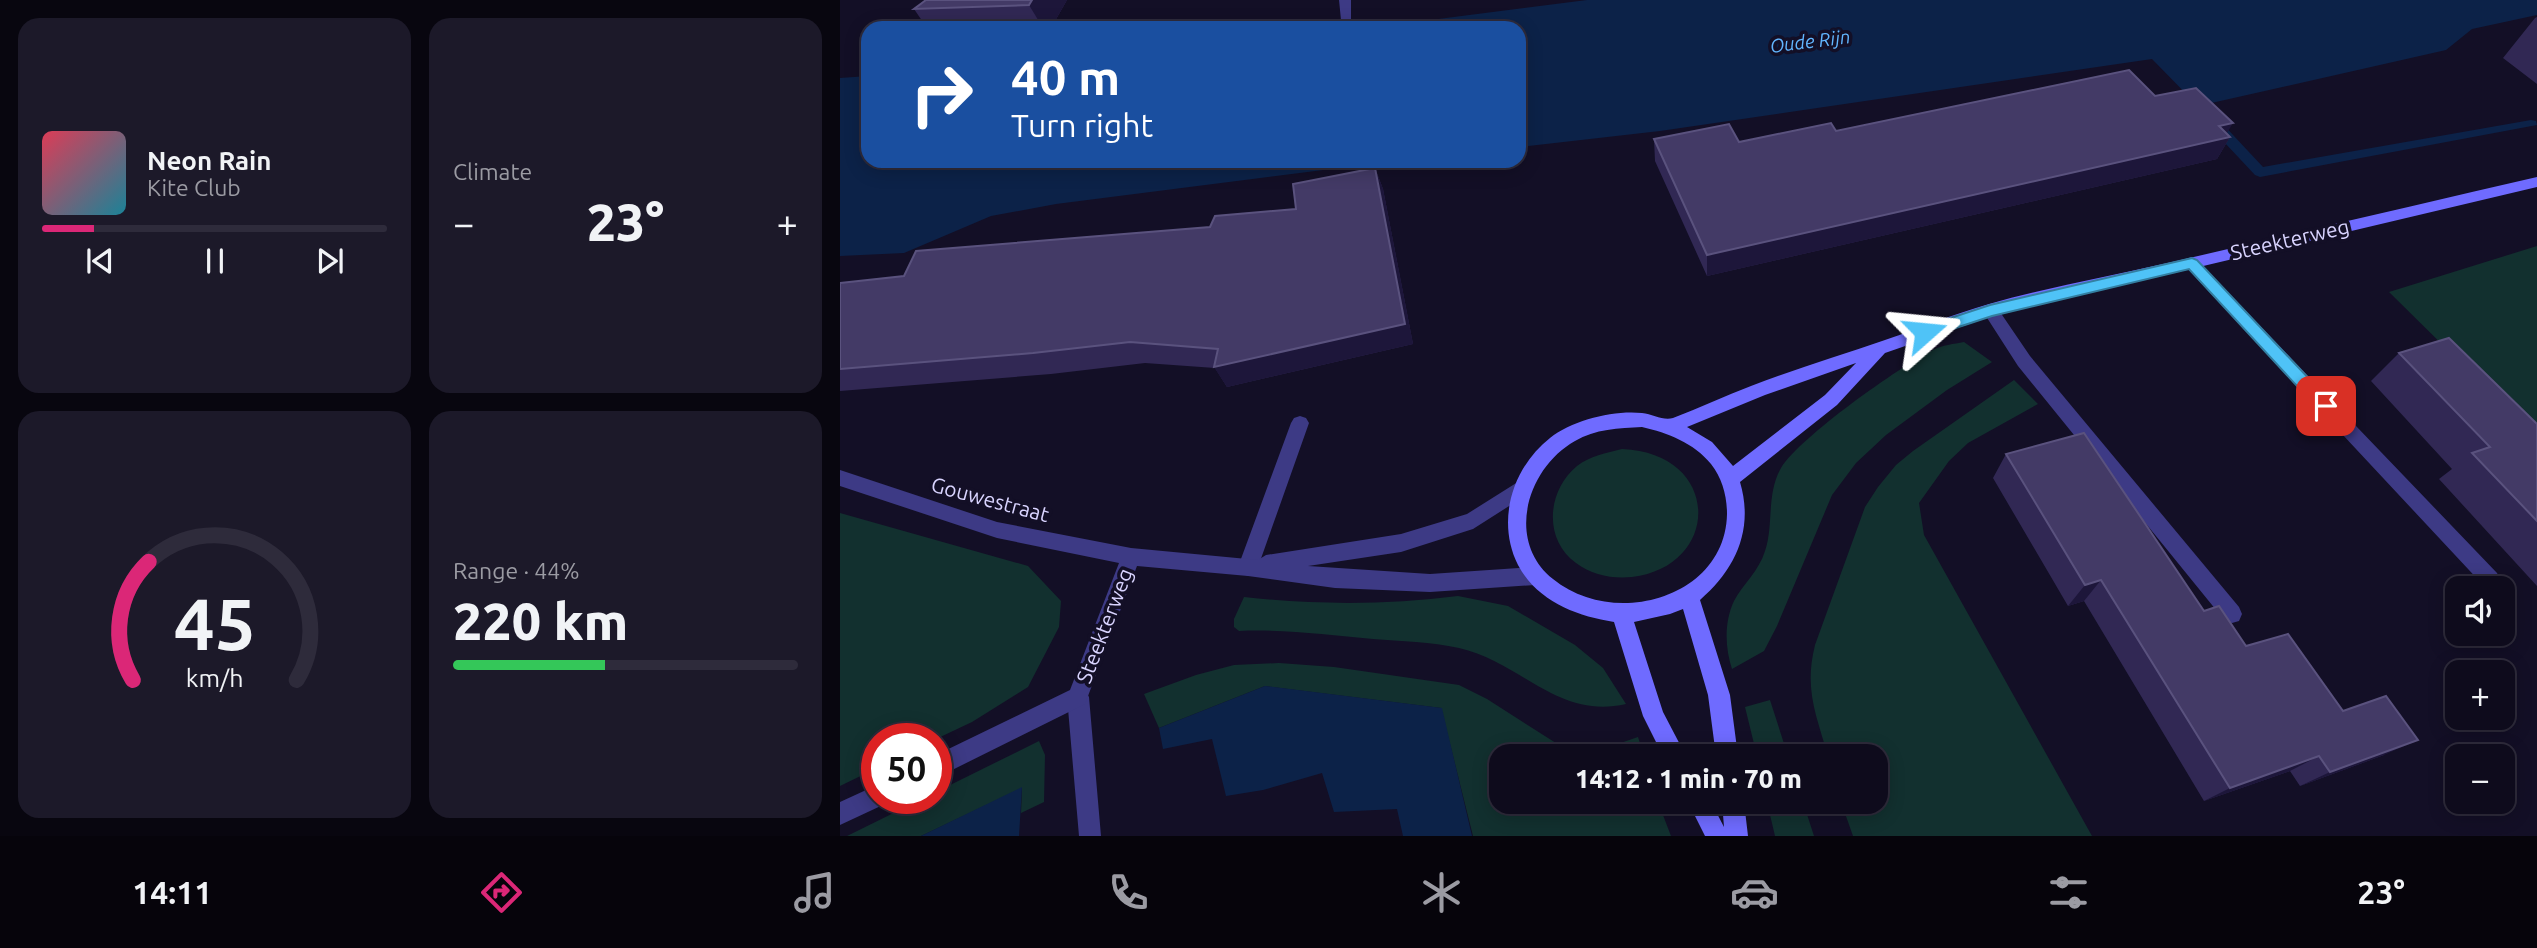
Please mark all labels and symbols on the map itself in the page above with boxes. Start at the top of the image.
water label: Oude Rijn [1768,25,1852,57]
street label: Steekterweg [2228,214,2351,264]
position arrow [1888,295,1962,369]
pin [2296,376,2356,436]
street label: Gouwestraat [929,472,1052,526]
street label: Steekterweg [1071,565,1137,686]
speed limit sign: 50 [861,723,952,814]

